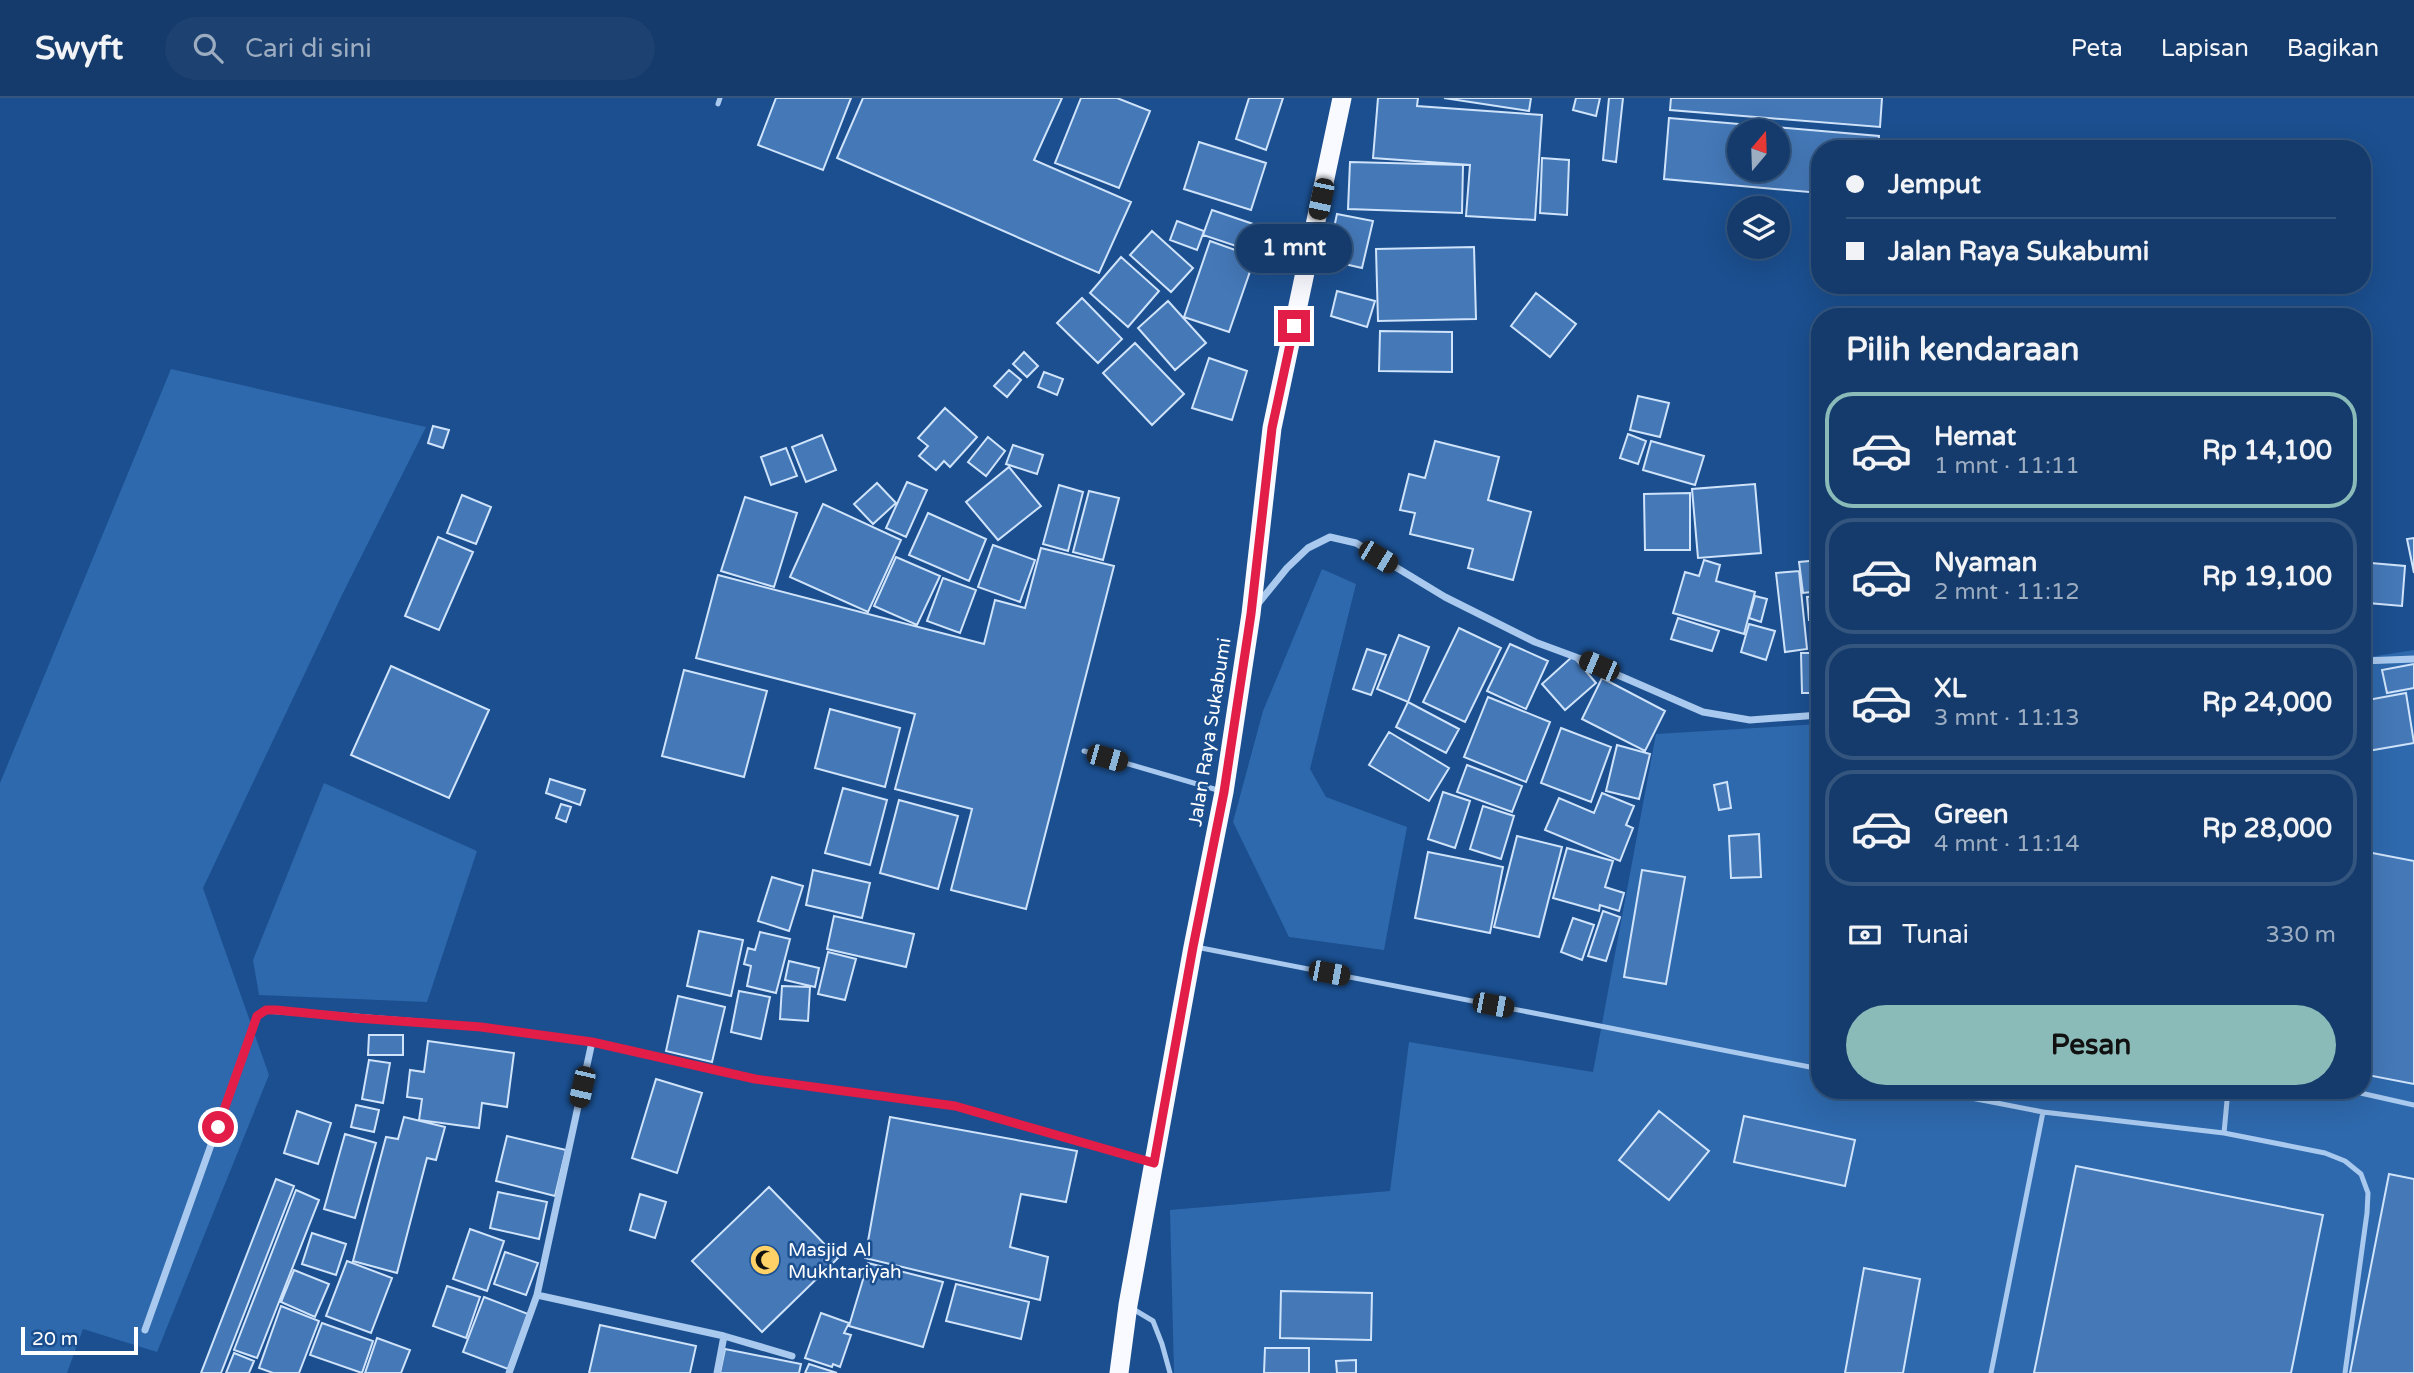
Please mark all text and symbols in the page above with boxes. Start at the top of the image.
search box [165,17,655,80]
text: Swyft [35,29,123,68]
icon: search [189,29,227,67]
text: Cari di sini [245,33,372,64]
text: Peta [2071,34,2123,63]
text: Lapisan [2161,34,2249,63]
text: Bagikan [2287,34,2379,63]
north arrow [1727,119,1790,182]
map controls [1727,119,1790,259]
text: Jemput [1888,169,1981,200]
car [1307,176,1336,222]
button: layers [1727,196,1790,259]
callout: 1 mnt [1236,224,1352,274]
text: 1 mnt [1262,234,1326,262]
text: Jalan Raya Sukabumi [1888,236,2149,267]
route end [1278,310,1310,342]
text: Pilih kendaraan [1846,331,2080,369]
icon: car [1850,419,1913,482]
text: Hemat [1934,421,2016,452]
text: Rp 14,100 [2202,435,2332,466]
text: 1 mnt · 11:11 [1934,452,2080,480]
car [1355,537,1402,577]
icon: car [1850,545,1913,608]
text: Nyaman [1934,547,2037,578]
text: Rp 19,100 [2202,561,2332,592]
text: 2 mnt · 11:12 [1934,578,2080,606]
street label: Jalan Raya Sukabumi [1184,636,1236,828]
car [1576,648,1623,684]
icon: car [1850,671,1913,734]
text: XL [1934,673,1966,704]
text: Rp 24,000 [2202,687,2332,718]
text: 3 mnt · 11:13 [1934,704,2080,732]
car [1084,742,1131,774]
icon: car [1850,797,1913,860]
text: Green [1934,799,2009,830]
text: Rp 28,000 [2202,813,2332,844]
text: 4 mnt · 11:14 [1934,830,2080,858]
icon: cash [1846,916,1884,954]
text: Tunai [1902,919,1969,950]
text: 330 m [2266,921,2336,949]
car [1307,959,1352,987]
car [1471,991,1516,1019]
button: Pesan [1846,1005,2336,1085]
car [568,1064,597,1110]
route start [202,1111,234,1143]
place label: Masjid Al Mukhtariyah [788,1239,902,1283]
mosque icon: Masjid Al Mukhtariyah [748,1243,782,1277]
scale bar [21,1324,138,1356]
text: 20 m [32,1328,78,1350]

